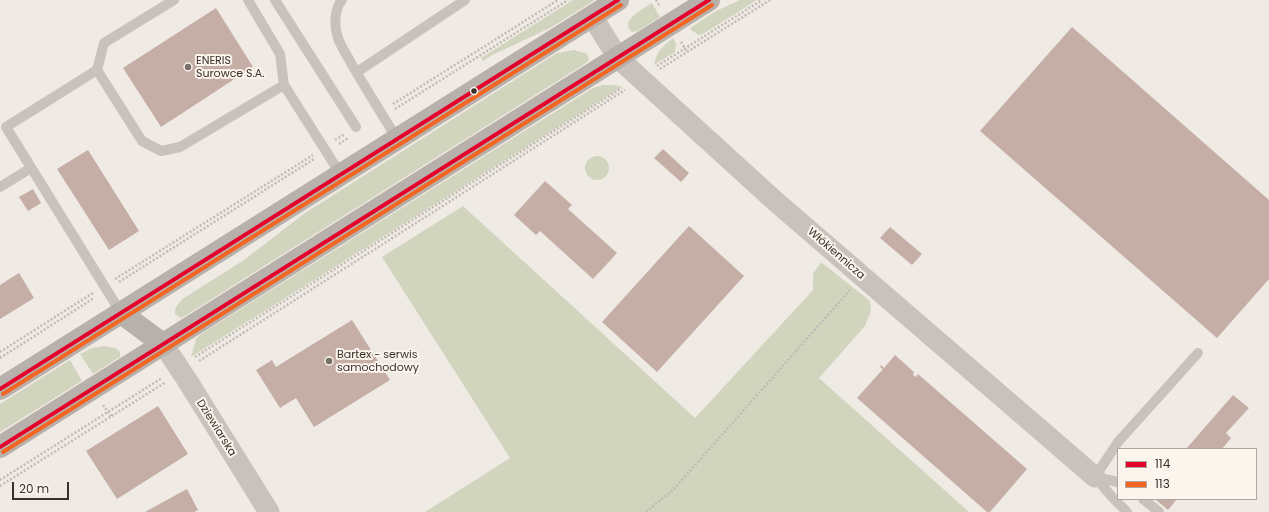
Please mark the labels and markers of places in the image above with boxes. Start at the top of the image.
place label: ENERIS Surowce S.A. [196,54,265,80]
marker: ENERIS Surowce S.A. [183,62,193,72]
unlabelled marker [469,86,479,96]
place label: Bartex - serwis samochodowy [337,348,419,374]
marker: Bartex - serwis samochodowy [324,356,334,366]

